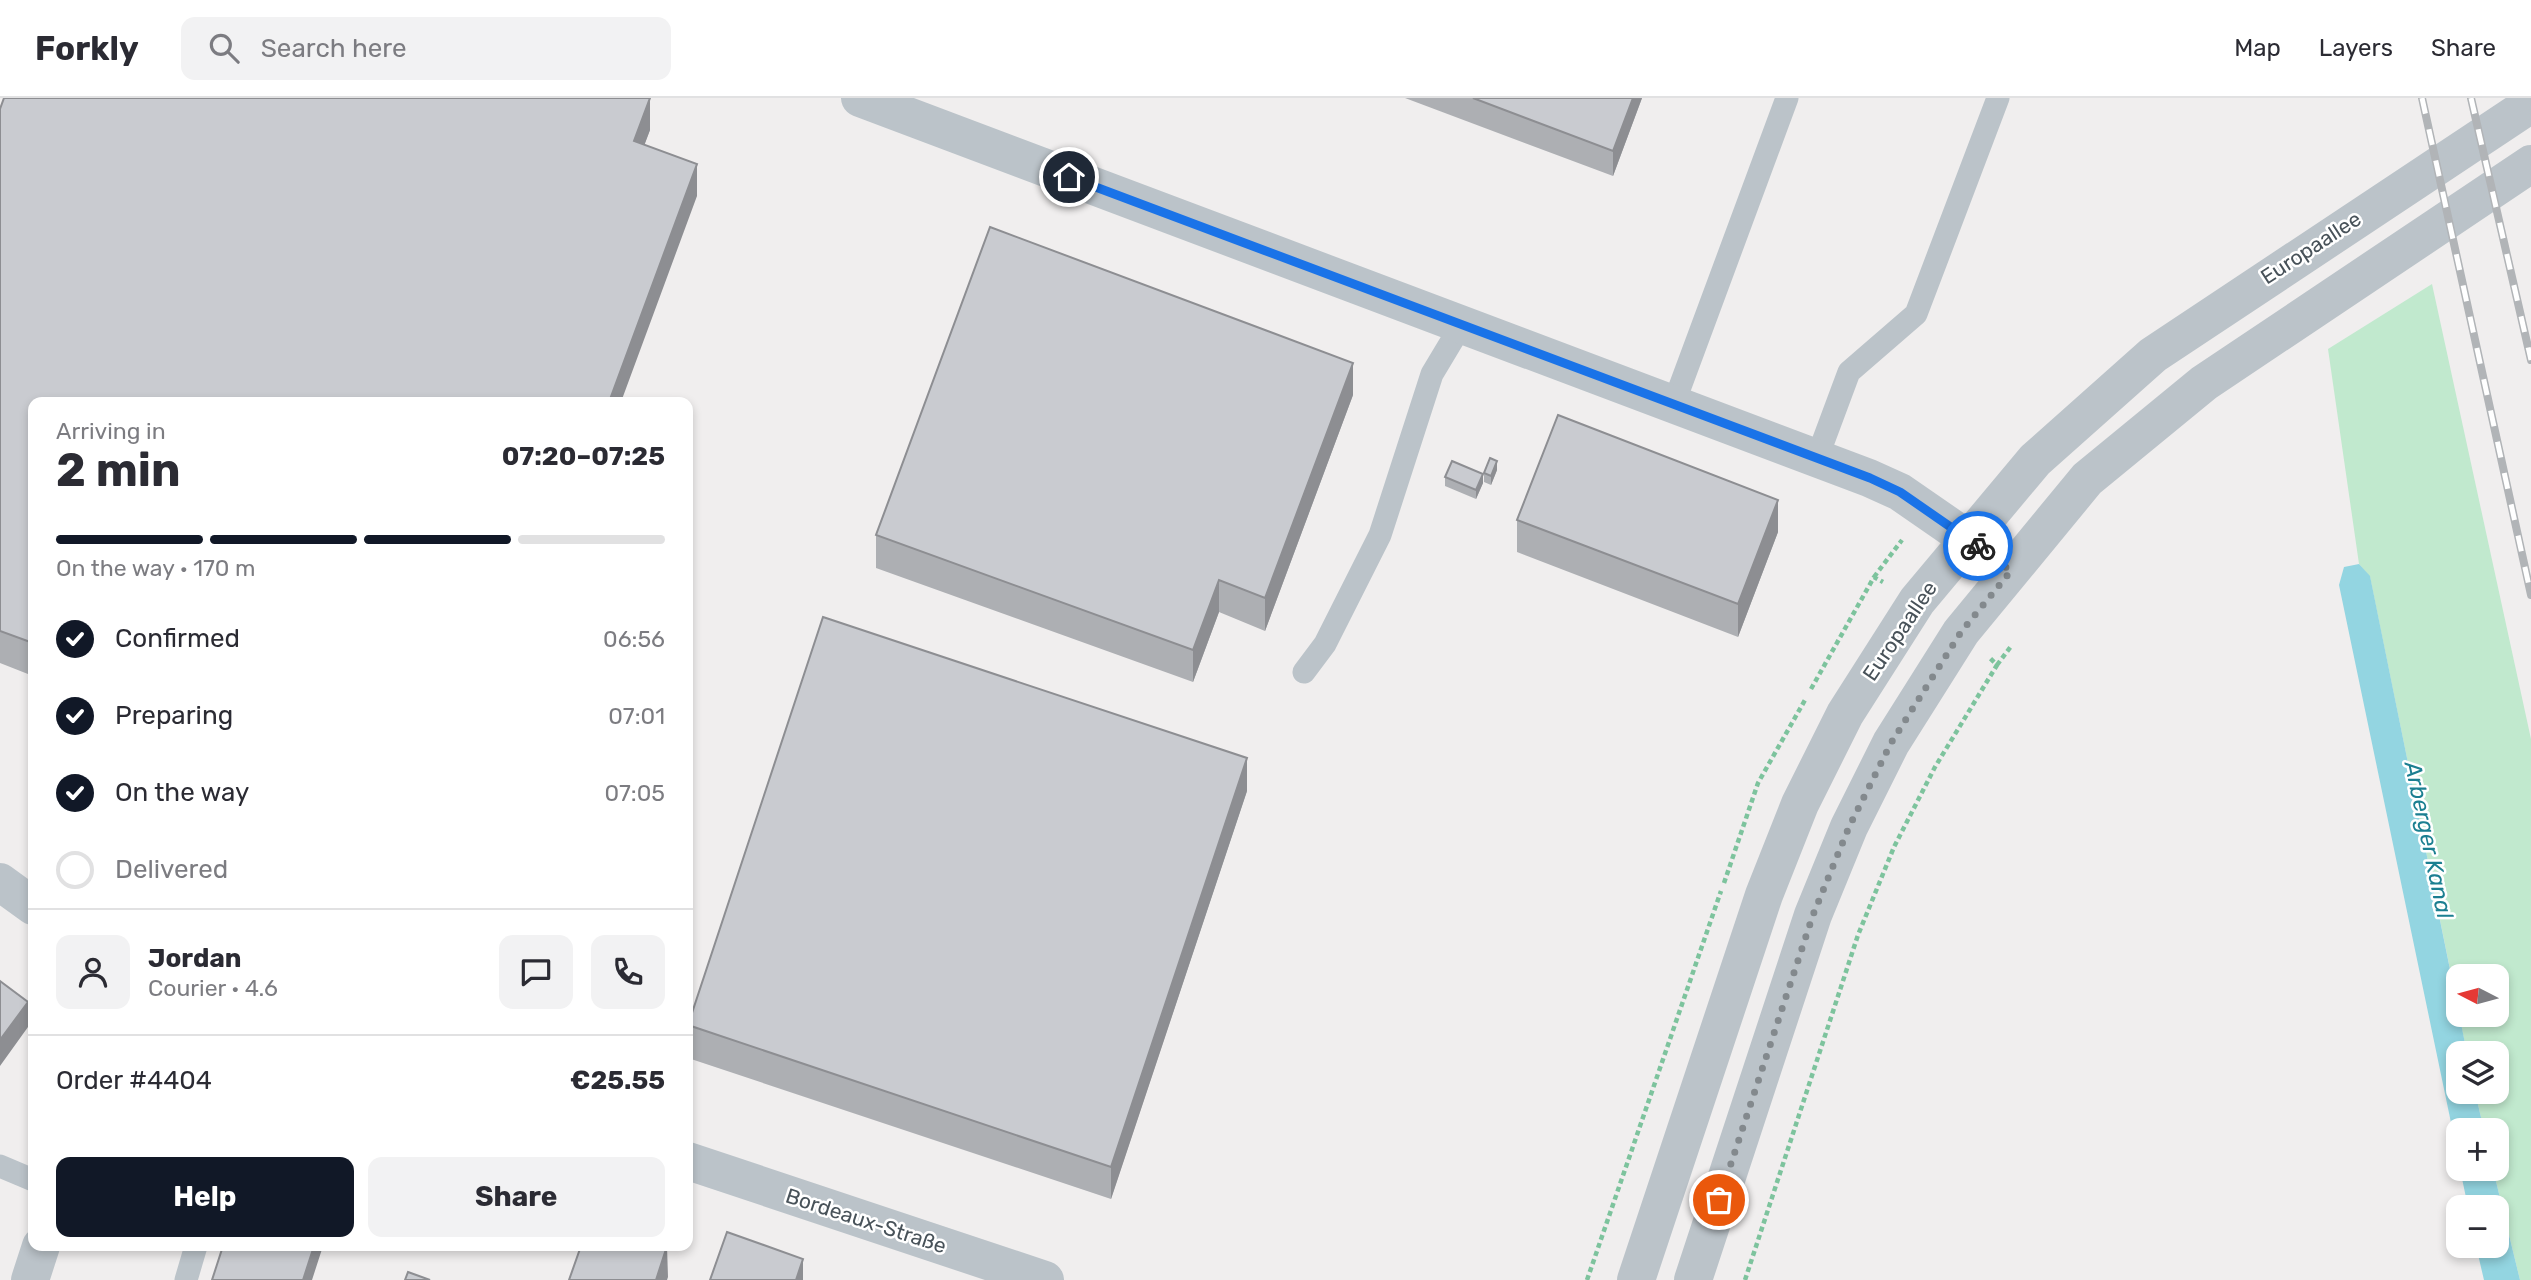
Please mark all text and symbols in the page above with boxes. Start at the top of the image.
search box [181,17,671,80]
text: Forkly [35,29,139,68]
icon: search [205,29,243,67]
text: Search here [261,33,407,64]
text: Map [2234,34,2281,62]
text: Layers [2319,34,2393,62]
text: Share [2431,34,2496,62]
pin [1039,147,1099,207]
icon: home [1050,158,1088,196]
street label: Europaallee [2256,206,2366,289]
text: Arriving in [56,417,166,445]
text: 07:20–07:25 [502,441,665,472]
text: 2 min [56,443,181,498]
courier [1943,511,2013,581]
icon: bike [1959,527,1997,565]
text: On the way · 170 m [56,554,255,582]
street label: Europaallee [1857,576,1942,685]
icon: check [56,620,94,658]
text: Confirmed [115,623,240,654]
text: 06:56 [603,625,665,653]
icon: check [56,697,94,735]
text: Preparing [115,700,233,731]
text: 07:01 [608,702,665,730]
water label: Arberger Kanal [2398,758,2459,922]
icon: check [56,774,94,812]
text: On the way [115,777,249,808]
text: 07:05 [604,779,665,807]
text: Delivered [115,854,228,885]
button: person [56,935,130,1009]
button: chat [499,935,573,1009]
button: phone [591,935,665,1009]
text: Jordan [148,943,241,974]
north arrow [2446,964,2510,1027]
map controls [2446,964,2509,1258]
text: Courier · 4.6 [148,974,278,1002]
button: layers [2446,1041,2509,1104]
text: Order #4404 [56,1065,212,1096]
text: €25.55 [570,1065,665,1096]
button: + [2446,1118,2509,1181]
button: Help [56,1157,354,1237]
button: Share [368,1157,665,1237]
pin [1689,1170,1749,1230]
icon: bag [1700,1181,1738,1219]
street label: Bordeaux-Straße [783,1183,950,1258]
button: − [2446,1195,2509,1258]

